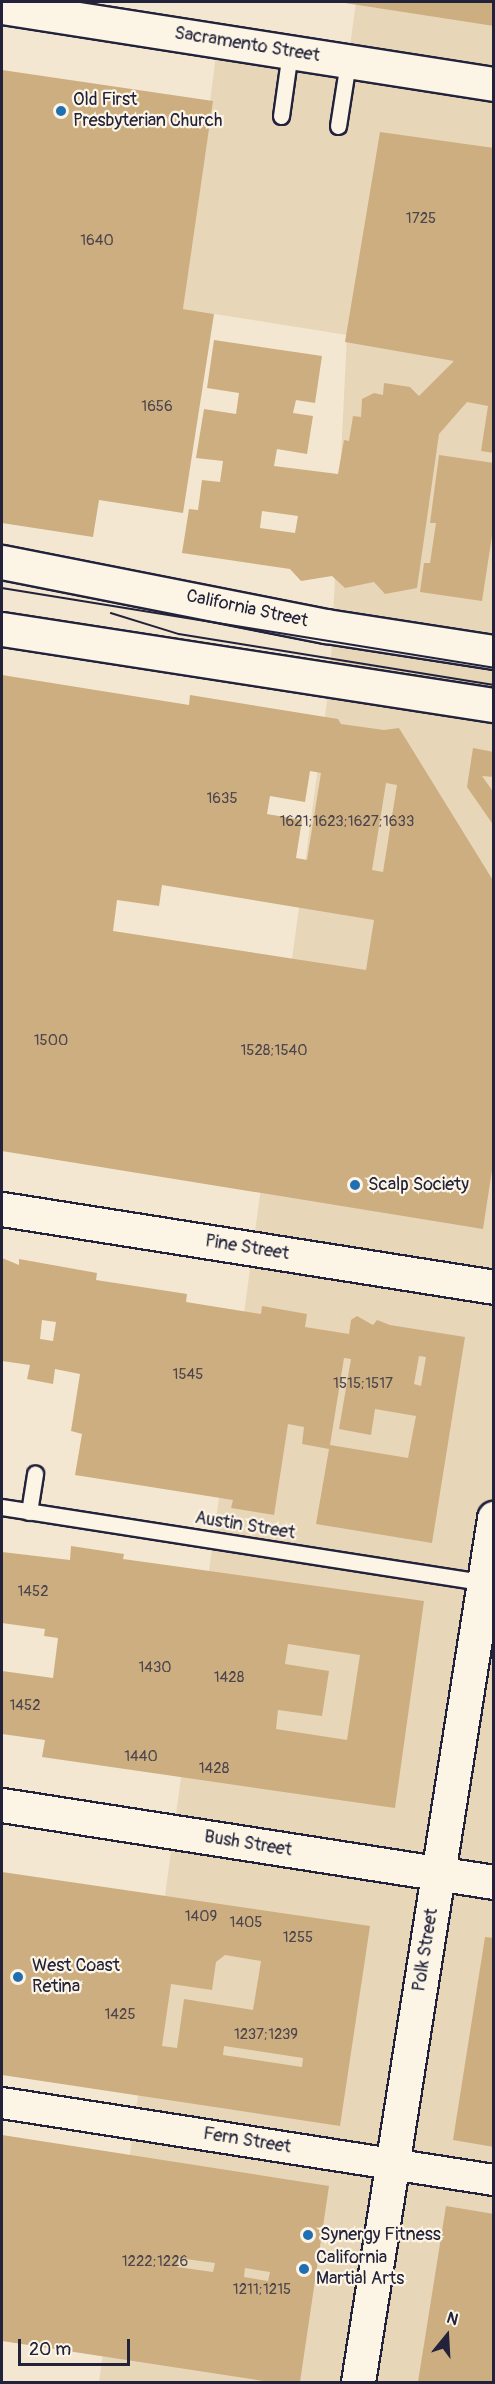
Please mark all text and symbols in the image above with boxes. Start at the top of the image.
street label: Sacramento Street [173,23,321,67]
place label: Old First Presbyterian Church [73,90,222,132]
marker: Old First Presbyterian Church [54,104,68,118]
house number: 1725 [406,210,436,228]
house number: 1640 [80,232,114,250]
house number: 1656 [141,398,173,416]
street label: California Street [184,586,310,632]
house number: 1635 [206,790,238,808]
house number: 1621;1623;1627;1633 [280,813,414,831]
house number: 1500 [34,1032,68,1050]
house number: 1528;1540 [240,1042,308,1060]
place label: Scalp Society [368,1174,469,1196]
marker: Scalp Society [346,1176,364,1194]
street label: Pine Street [203,1231,291,1265]
house number: 1545 [173,1366,203,1384]
house number: 1515;1517 [333,1375,393,1393]
street label: Austin Street [193,1507,297,1545]
house number: 1452 [17,1583,49,1601]
house number: 1430 [138,1659,172,1677]
house number: 1428 [214,1669,244,1687]
house number: 1452 [9,1697,41,1715]
house number: 1440 [124,1748,158,1766]
house number: 1428 [199,1760,229,1778]
street label: Bush Street [203,1826,293,1862]
street label: Polk Street [409,1907,443,1993]
house number: 1409 [185,1908,217,1926]
house number: 1405 [230,1914,262,1932]
house number: 1255 [283,1929,313,1947]
place label: West Coast Retina [32,1956,120,1998]
marker: West Coast Retina [9,1968,27,1986]
house number: 1425 [104,2006,136,2024]
house number: 1237;1239 [234,2026,298,2044]
street label: Fern Street [202,2123,292,2159]
place label: Synergy Fitness [320,2224,441,2246]
marker: Synergy Fitness [301,2228,315,2242]
place label: California Martial Arts [316,2248,404,2290]
house number: 1222;1226 [122,2253,188,2271]
marker: California Martial Arts [297,2262,311,2276]
house number: 1211;1215 [233,2281,291,2299]
north arrow [417,2306,477,2366]
text: N [444,2308,461,2330]
scale bar [21,2327,134,2365]
text: 20 m [29,2338,71,2361]

